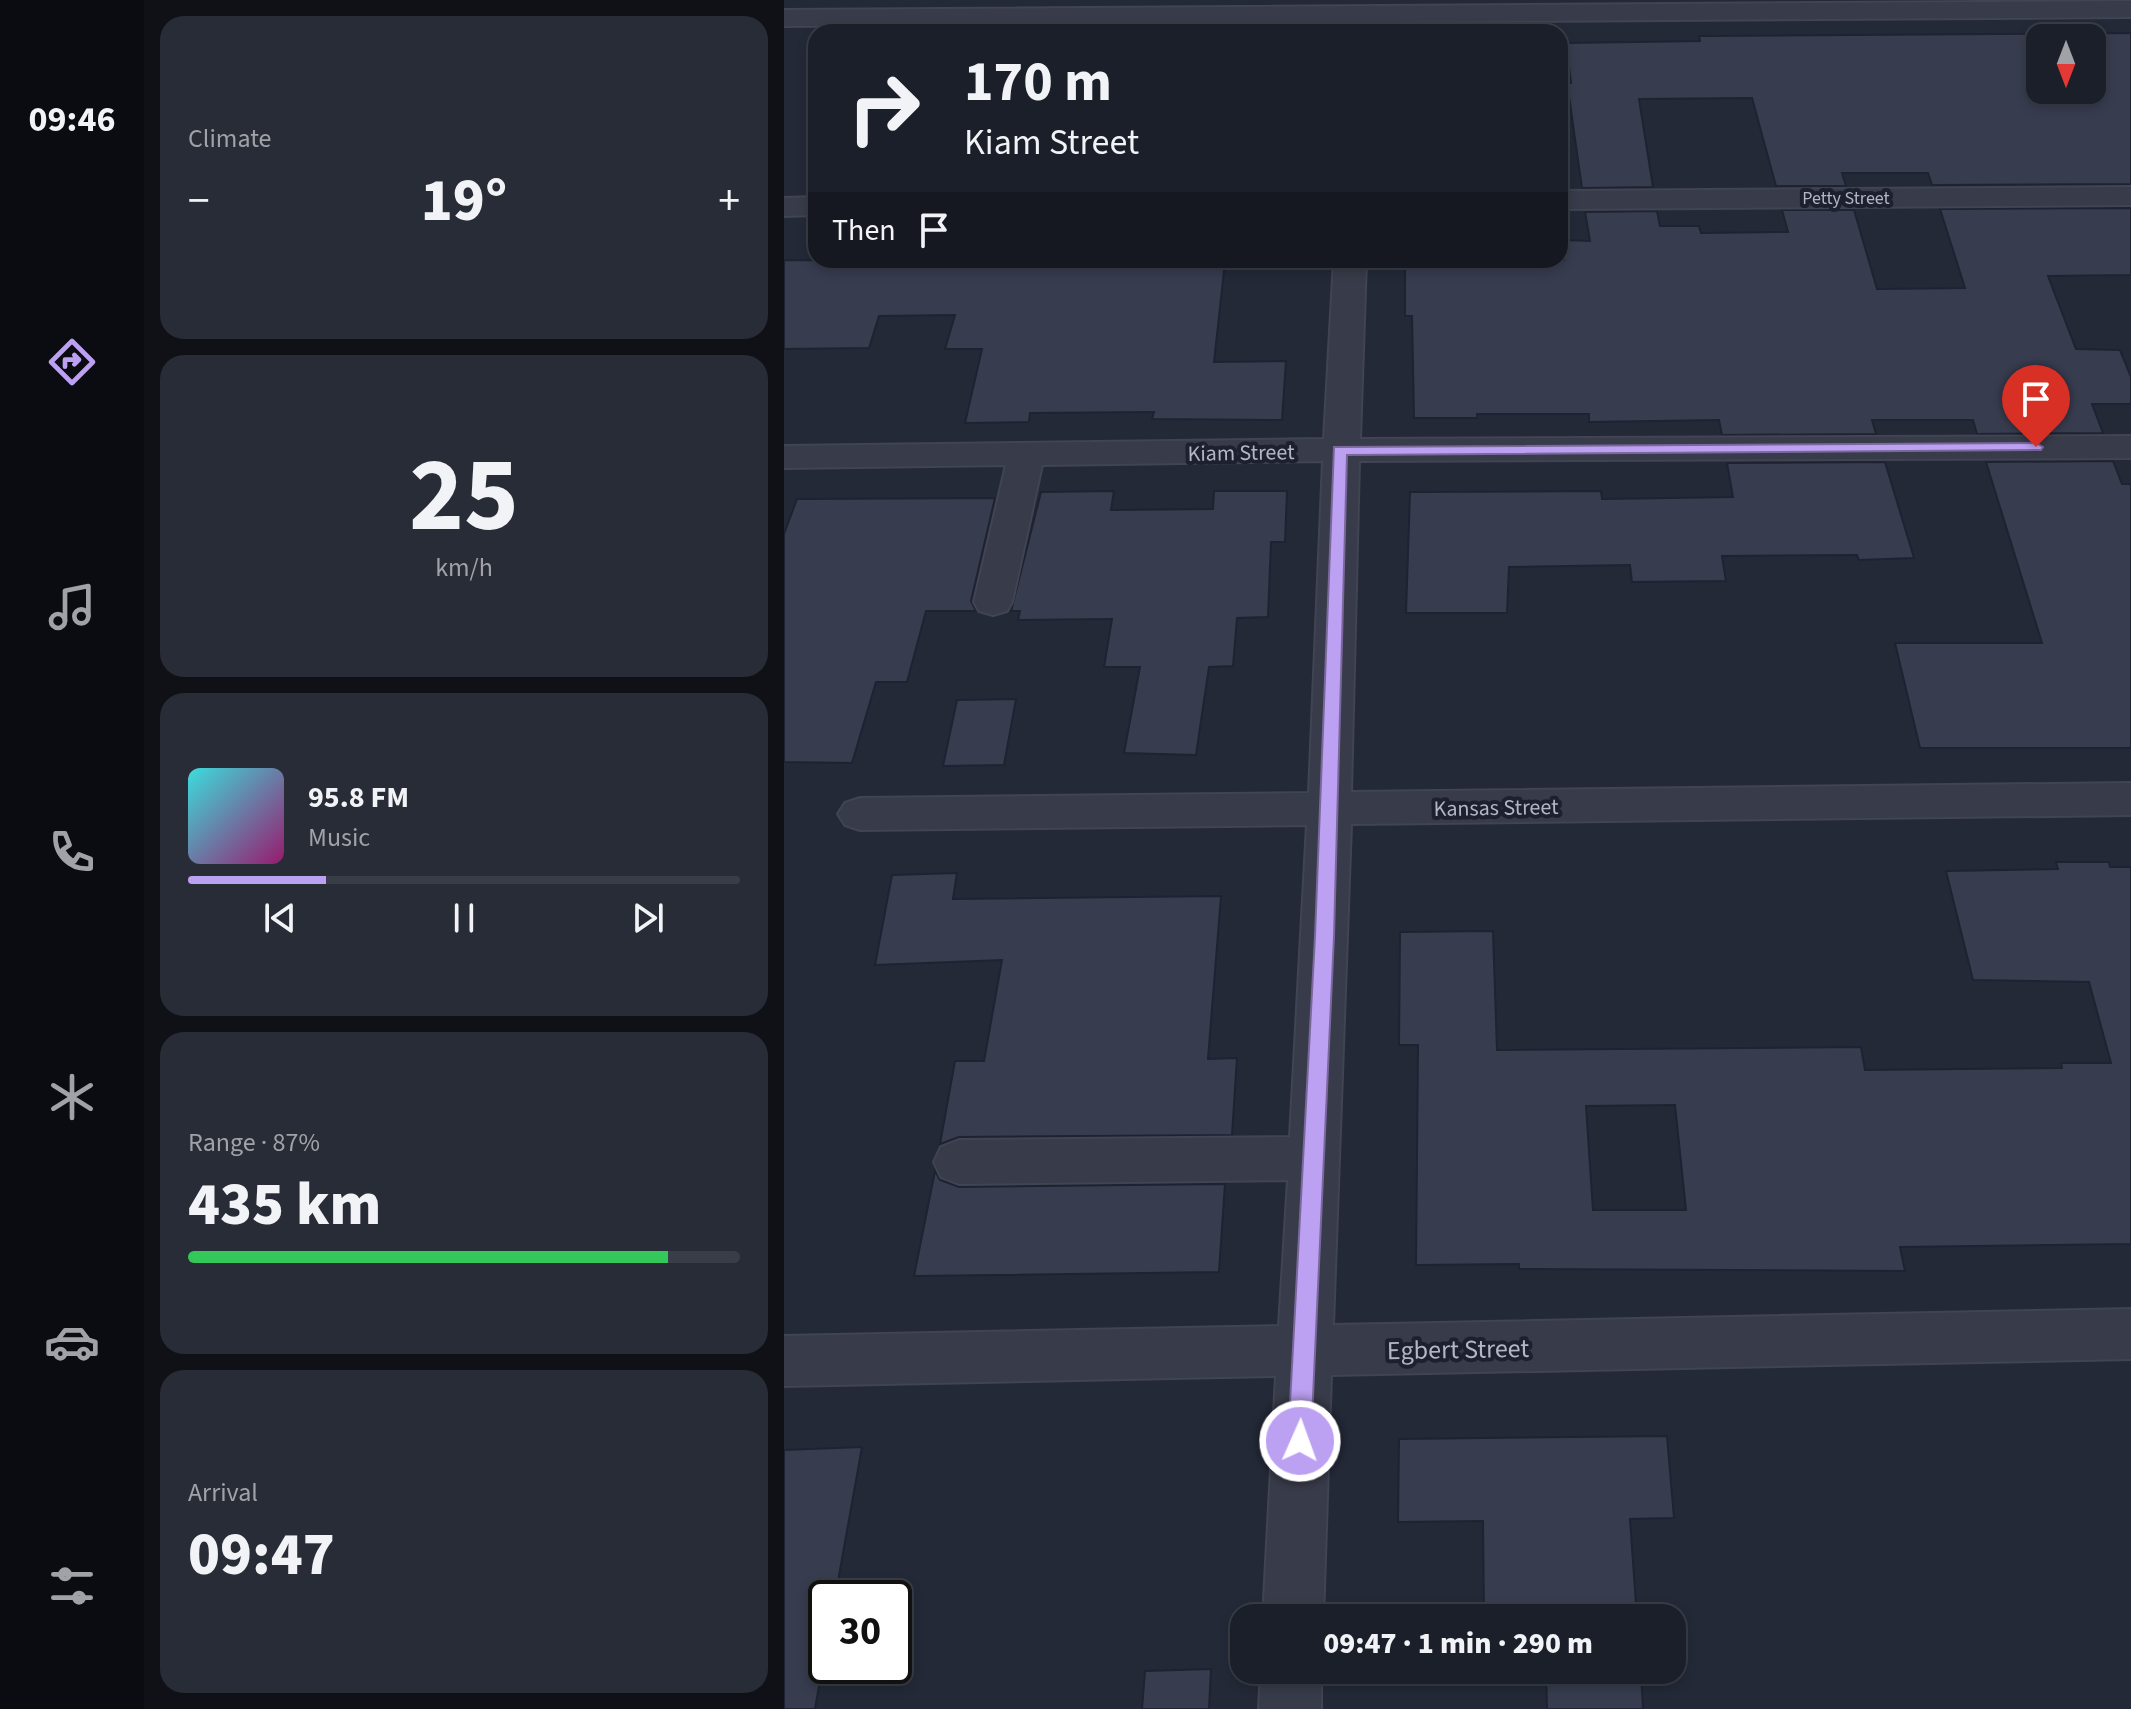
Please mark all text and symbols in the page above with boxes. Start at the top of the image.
north arrow [2026,24,2106,104]
map controls [2026,24,2106,104]
text: 170 m [964,43,1112,122]
icon: right [832,56,936,160]
text: 09:46 [29,94,115,145]
text: Kiam Street [964,117,1139,168]
text: Climate [188,120,272,157]
text: 19° [421,159,507,244]
text: − [188,170,210,233]
text: + [718,170,740,233]
street label: Petty Street [1802,186,1890,211]
icon: arrive [912,208,956,252]
text: Then [832,209,896,252]
icon: directions [44,334,100,390]
pin [2002,365,2070,447]
icon: arrive [2014,377,2058,421]
text: 25 [409,423,519,571]
street label: Kiam Street [1187,436,1295,470]
text: km/h [435,549,493,586]
icon: music [44,579,100,635]
text: 95.8 FM [308,776,409,819]
street label: Kansas Street [1433,791,1559,825]
text: Music [308,819,370,856]
icon: phone [44,824,100,880]
icon: previous [258,896,302,940]
icon: pause [442,896,486,940]
icon: next [626,896,670,940]
icon: climate [44,1069,100,1125]
text: Range · 87% [188,1124,320,1161]
text: 435 km [188,1163,381,1248]
icon: car [44,1314,100,1370]
street label: Egbert Street [1387,1330,1530,1369]
position arrow [1258,1399,1342,1483]
text: Arrival [188,1474,258,1511]
text: 09:47 [188,1513,335,1598]
icon: filters [44,1558,100,1614]
speed limit sign: 30 [808,1580,912,1684]
text: 09:47 · 1 min · 290 m [1323,1622,1593,1665]

